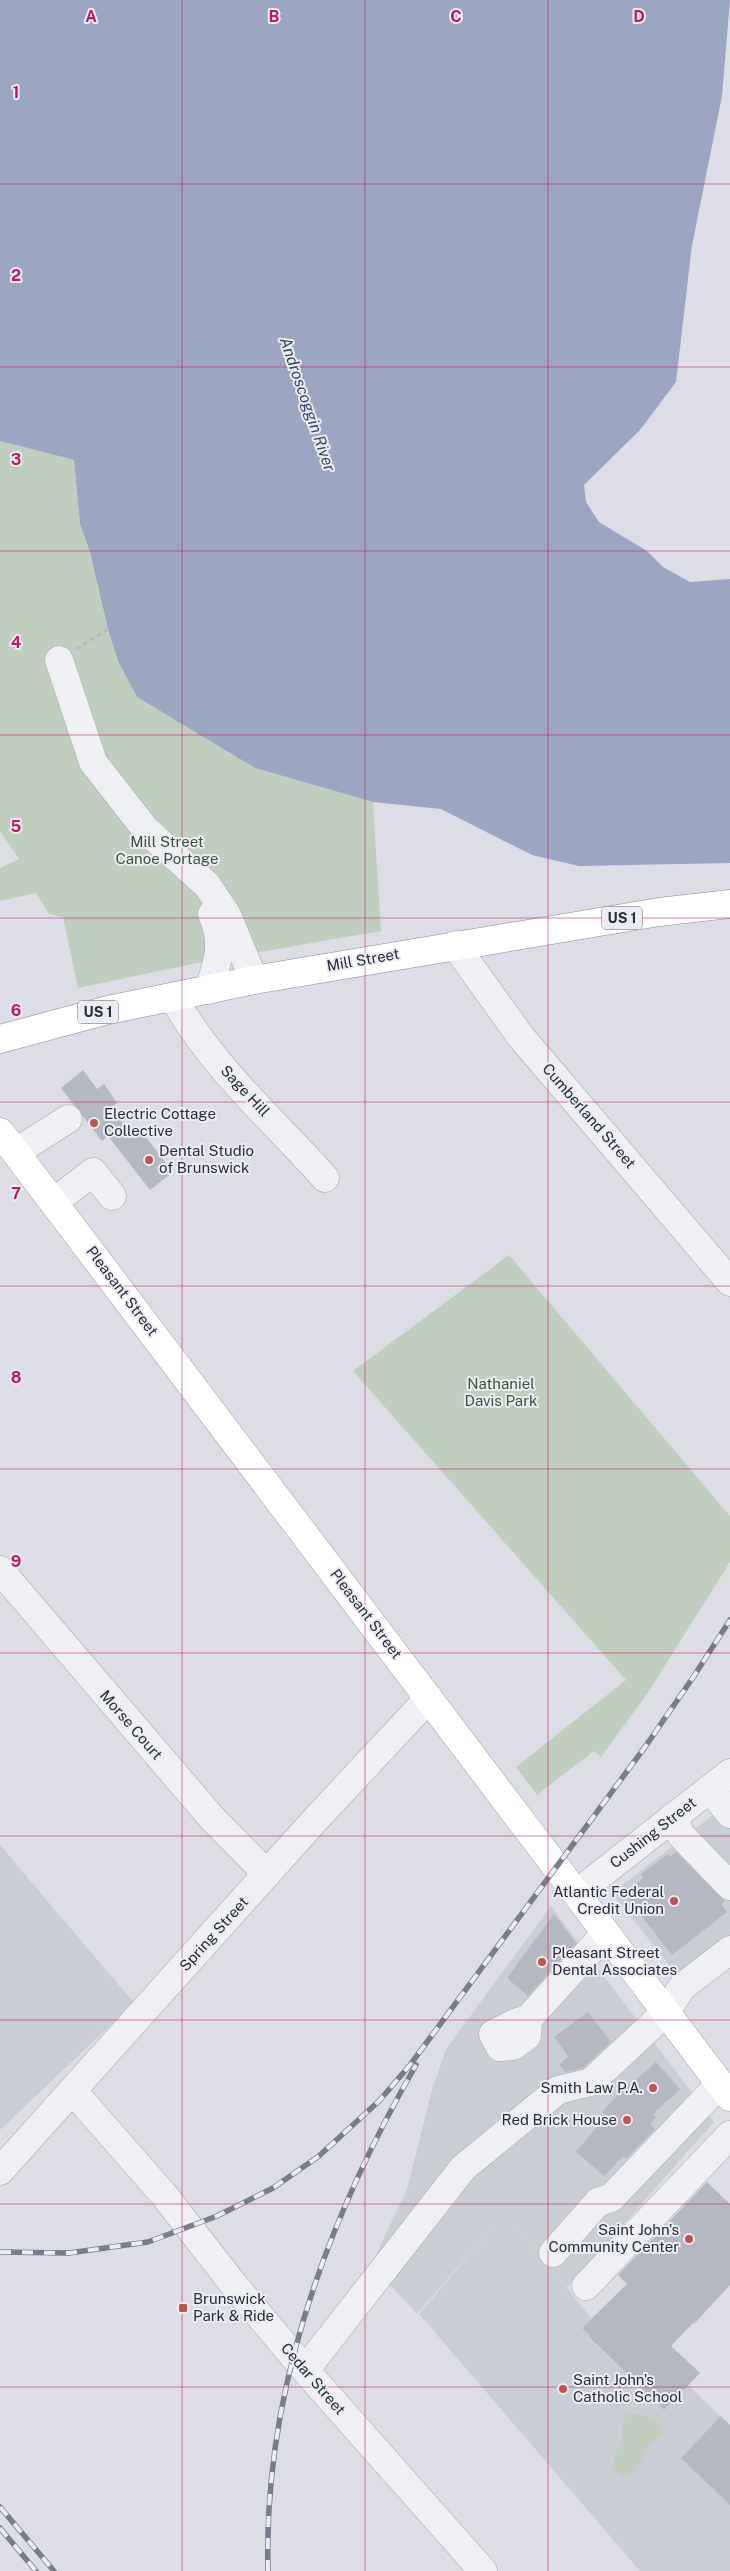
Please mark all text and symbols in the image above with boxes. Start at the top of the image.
text: A [85,7,97,26]
text: B [269,7,280,26]
text: C [450,7,462,26]
text: D [633,7,645,26]
text: 1 [13,83,19,102]
text: 2 [11,266,21,285]
water label: Androscoggin River [276,335,340,475]
text: 3 [11,450,21,469]
text: 4 [11,633,22,652]
text: 5 [11,817,22,836]
park label: Mill Street Canoe Portage [116,833,218,867]
road number: US 1 [602,906,642,930]
street label: Mill Street [325,945,401,974]
road number: US 1 [78,1000,118,1024]
text: 6 [11,1001,21,1020]
street label: Cumberland Street [539,1060,640,1172]
street label: Sage Hill [217,1062,273,1120]
place label: Electric Cottage Collective [104,1105,216,1139]
marker: Electric Cottage Collective [88,1117,100,1129]
place label: Dental Studio of Brunswick [159,1142,254,1176]
marker: Dental Studio of Brunswick [143,1154,155,1166]
text: 7 [11,1184,21,1203]
street label: Pleasant Street [83,1243,162,1339]
text: 8 [11,1368,22,1387]
park label: Nathaniel Davis Park [465,1375,537,1409]
text: 9 [11,1552,21,1571]
street label: Pleasant Street [327,1566,406,1662]
street label: Morse Court [97,1687,166,1763]
street label: Cushing Street [606,1794,699,1871]
place label: Atlantic Federal Credit Union [553,1883,664,1917]
street label: Spring Street [176,1893,252,1974]
marker: Atlantic Federal Credit Union [668,1895,680,1907]
place label: Pleasant Street Dental Associates [552,1944,677,1978]
marker: Pleasant Street Dental Associates [536,1956,548,1968]
place label: Smith Law P.A. [540,2079,643,2096]
marker: Smith Law P.A. [647,2082,659,2094]
place label: Red Brick House [502,2111,617,2128]
marker: Red Brick House [621,2114,633,2126]
place label: Saint John's Community Center [549,2221,679,2255]
marker: Saint John's Community Center [683,2233,695,2245]
place label: Brunswick Park & Ride [193,2290,274,2324]
marker: Brunswick Park & Ride [177,2302,189,2314]
street label: Cedar Street [278,2339,349,2418]
place label: Saint John's Catholic School [573,2371,682,2405]
marker: Saint John's Catholic School [557,2383,569,2395]

